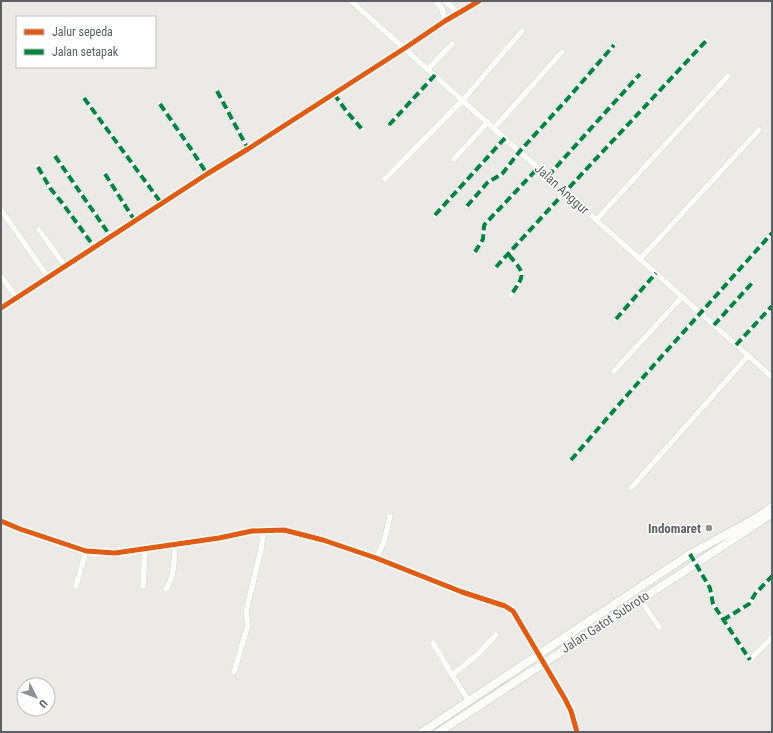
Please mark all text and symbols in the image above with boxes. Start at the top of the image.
legend [16,16,156,68]
text: Jalur sepeda [52,25,113,39]
text: Jalan setapak [52,45,119,59]
street label: Jalan Anggur [532,161,592,217]
place label: Indomaret [648,521,701,536]
marker: Indomaret [704,523,714,533]
street label: Jalan Gatot Subroto [558,588,652,656]
north arrow [16,677,56,717]
text: U [36,697,50,710]

